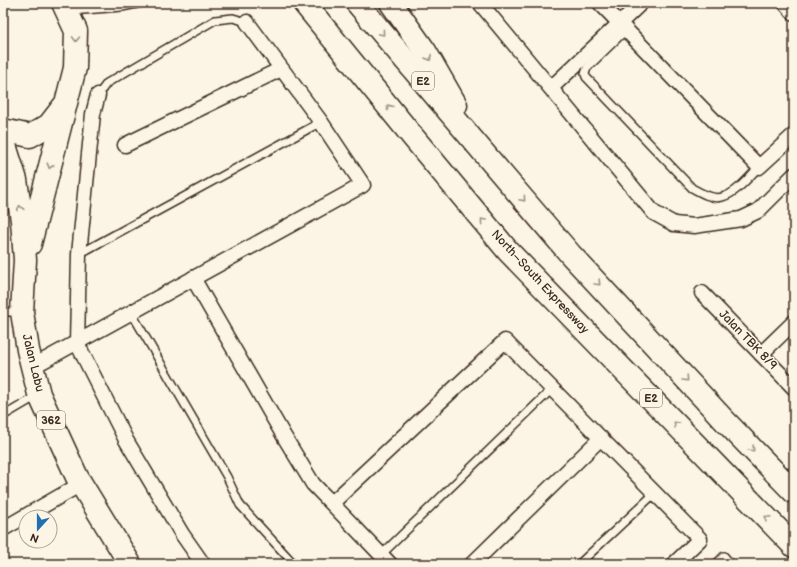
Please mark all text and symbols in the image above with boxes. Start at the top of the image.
one-way arrow [378,28,385,35]
one-way arrow [72,36,80,42]
one-way arrow [424,54,432,61]
road number: E2 [412,72,434,90]
one-way arrow [386,105,393,112]
one-way arrow [46,162,55,169]
one-way arrow [519,195,526,202]
one-way arrow [16,205,25,211]
one-way arrow [481,218,488,225]
street label: North–South Expressway [488,227,592,337]
one-way arrow [593,279,600,286]
street label: Jalan TBK 8/9 [716,307,780,373]
street label: Jalan Labu [19,333,47,393]
one-way arrow [681,374,689,382]
road number: E2 [640,389,662,407]
road number: 362 [37,411,65,429]
one-way arrow [673,421,681,429]
one-way arrow [747,444,755,452]
north arrow [18,509,58,549]
one-way arrow [764,515,772,523]
text: N [28,530,41,545]

